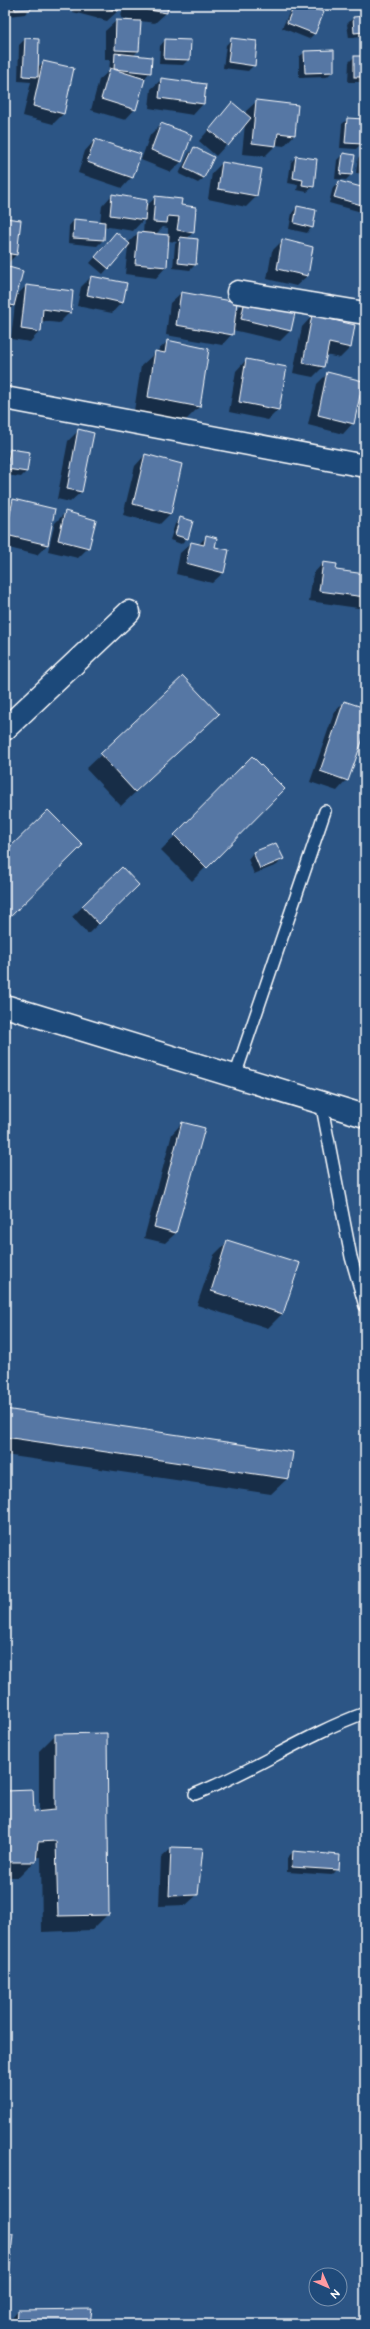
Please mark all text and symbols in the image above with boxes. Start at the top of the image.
north arrow [308,2267,348,2307]
text: N [327,2286,342,2301]

